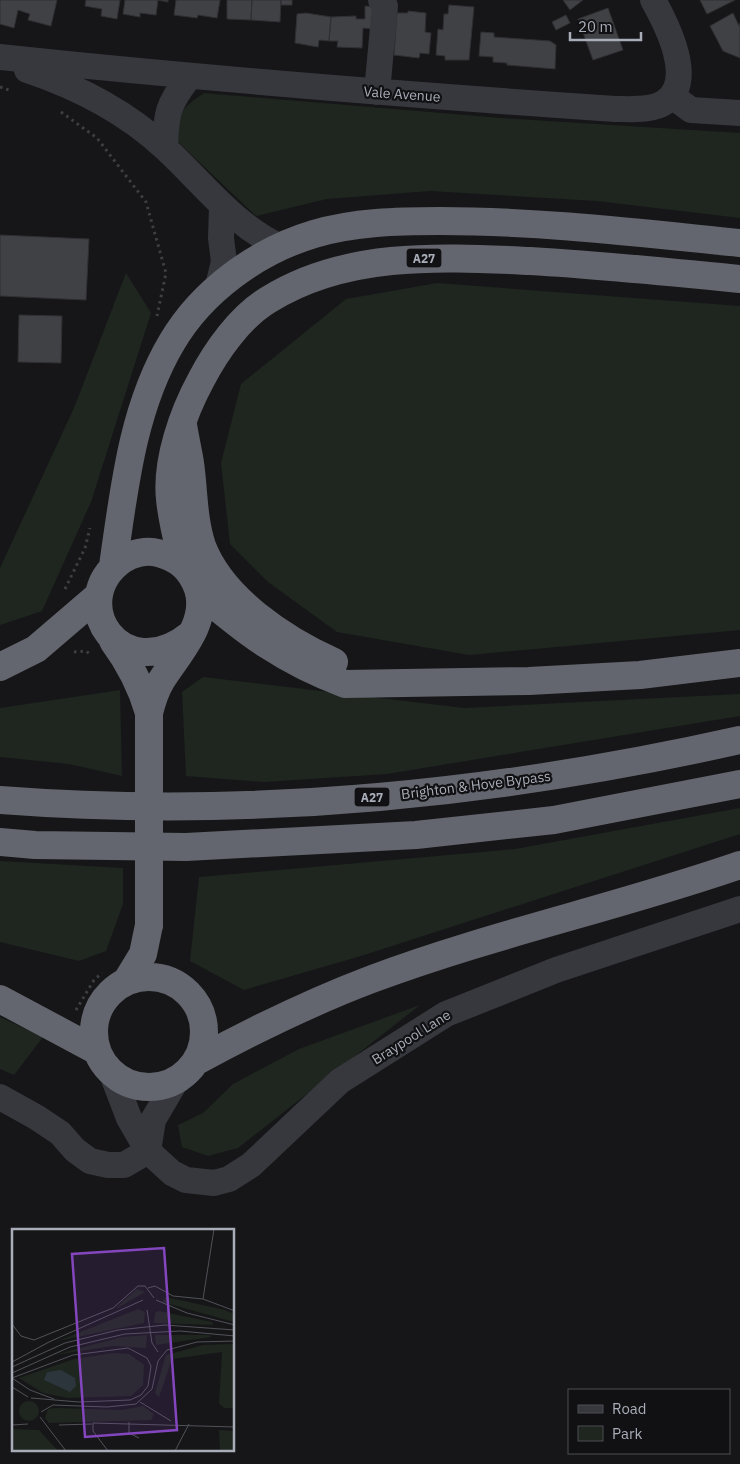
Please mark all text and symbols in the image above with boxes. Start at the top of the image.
scale bar [570,10,641,42]
text: 20 m [578,17,613,36]
street label: Vale Avenue [363,82,441,106]
road number: A27 [406,248,442,268]
street label: Brighton & Hove Bypass [400,767,552,803]
road number: A27 [354,788,390,806]
street label: Braypool Lane [368,1005,454,1068]
inset map [12,1229,235,1452]
legend [568,1389,730,1454]
text: Road [612,1399,647,1418]
text: Park [612,1424,642,1443]

